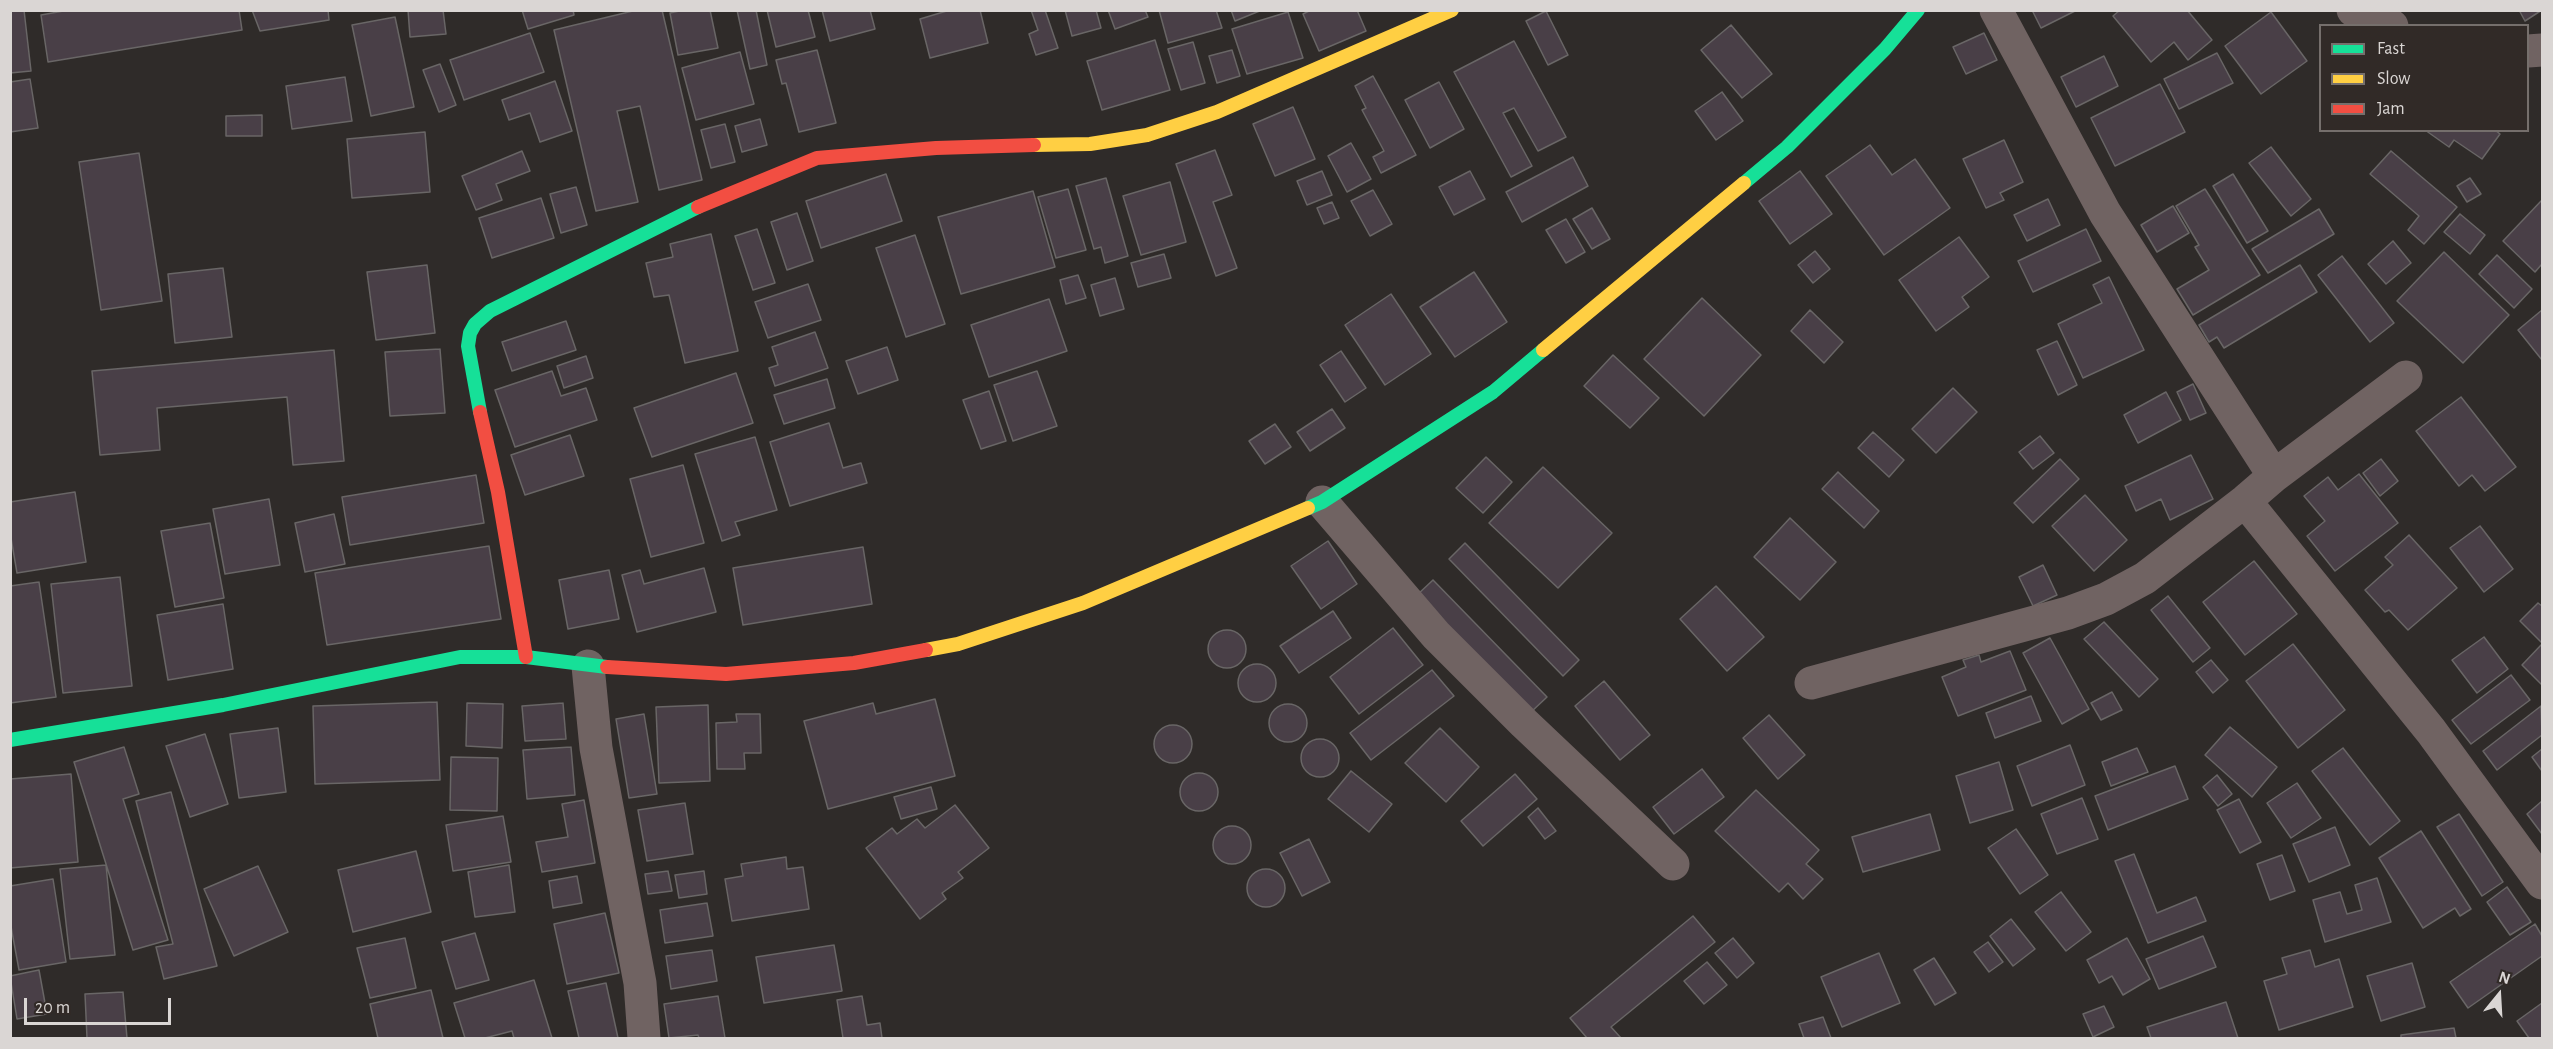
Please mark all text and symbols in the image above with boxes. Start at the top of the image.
legend [2319,24,2529,132]
text: Fast [2377,40,2405,58]
text: Slow [2377,70,2410,88]
text: Jam [2377,100,2405,118]
north arrow [2469,965,2529,1025]
text: N [2497,969,2512,987]
scale bar [27,986,174,1024]
text: 20 m [35,999,70,1017]

